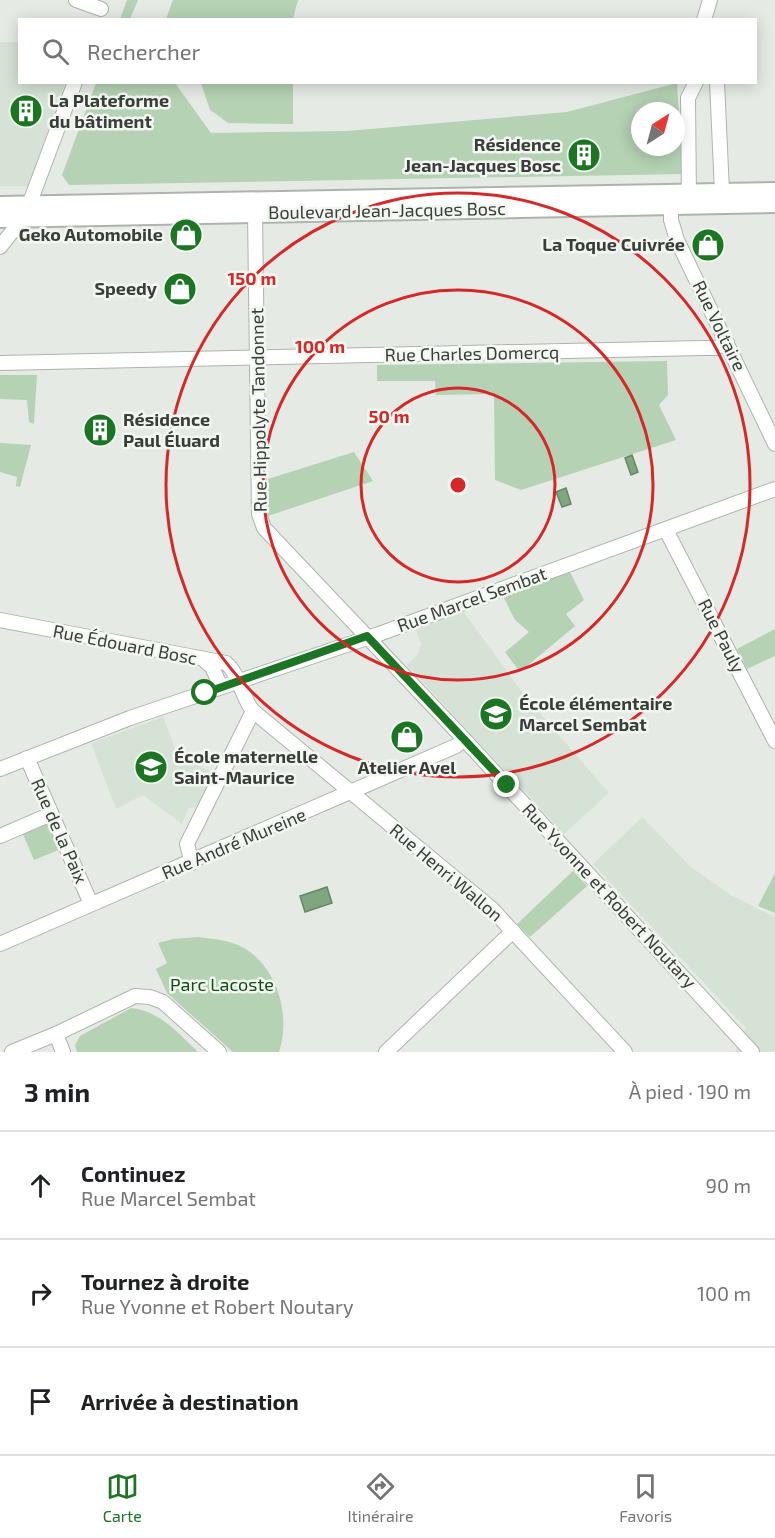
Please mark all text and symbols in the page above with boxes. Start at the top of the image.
search box [18,18,757,84]
icon: search [39,35,72,68]
text: Rechercher [87,38,200,64]
place label: La Plateforme du bâtiment [49,89,169,132]
building icon: La Plateforme du bâtiment [8,93,44,129]
north arrow [631,102,685,156]
place label: Résidence Jean-Jacques Bosc [404,133,561,176]
building icon: Résidence Jean-Jacques Bosc [566,137,602,173]
street label: Boulevard Jean-Jacques Bosc [268,197,506,223]
shop icon: Geko Automobile [168,217,204,253]
place label: Geko Automobile [19,223,163,245]
shop icon: La Toque Cuivrée [690,227,726,263]
place label: La Toque Cuivrée [542,233,685,255]
text: 150 m [228,267,276,289]
shop icon: Speedy [162,271,198,307]
place label: Speedy [94,277,158,299]
street label: Rue Voltaire [688,277,751,375]
street label: Rue Hippolyte Tandonnet [245,308,271,512]
text: 100 m [295,335,345,357]
street label: Rue Charles Domercq [385,340,559,366]
text: 50 m [368,405,410,427]
place label: Résidence Paul Éluard [123,408,220,451]
building icon: Résidence Paul Éluard [82,412,118,448]
centre of rings [448,475,468,495]
street label: Rue Marcel Sembat [394,562,550,636]
street label: Rue Pauly [694,595,750,677]
street label: Rue Édouard Bosc [51,619,199,669]
route start [191,679,217,705]
place label: École élémentaire Marcel Sembat [519,692,672,735]
school or university icon: École élémentaire Marcel Sembat [478,696,514,732]
shop icon: Atelier Avel [389,719,425,755]
place label: École maternelle Saint-Maurice [174,745,318,788]
school or university icon: École maternelle Saint-Maurice [133,749,169,785]
place label: Atelier Avel [358,756,456,778]
route end [493,771,519,797]
street label: Rue de la Paix [27,775,93,887]
street label: Rue Yvonne et Robert Noutary [518,798,702,993]
street label: Rue André Mureine [158,803,309,883]
street label: Rue Henri Wallon [386,819,508,926]
park label: Parc Lacoste [170,973,274,995]
text: 3 min [24,1076,90,1107]
text: À pied · 190 m [629,1079,751,1103]
text: Continuez [81,1160,185,1186]
icon: ahead [24,1169,57,1202]
text: 90 m [706,1173,751,1197]
text: Rue Marcel Sembat [81,1186,256,1210]
text: Tournez à droite [81,1268,250,1294]
icon: right [24,1277,57,1310]
text: 100 m [697,1281,751,1305]
text: Rue Yvonne et Robert Noutary [81,1294,354,1318]
icon: arrive [24,1385,57,1418]
text: Arrivée à destination [81,1388,299,1414]
tab: Carte [103,1470,142,1525]
tab: Itinéraire [347,1470,414,1525]
tab: Favoris [619,1470,672,1525]

